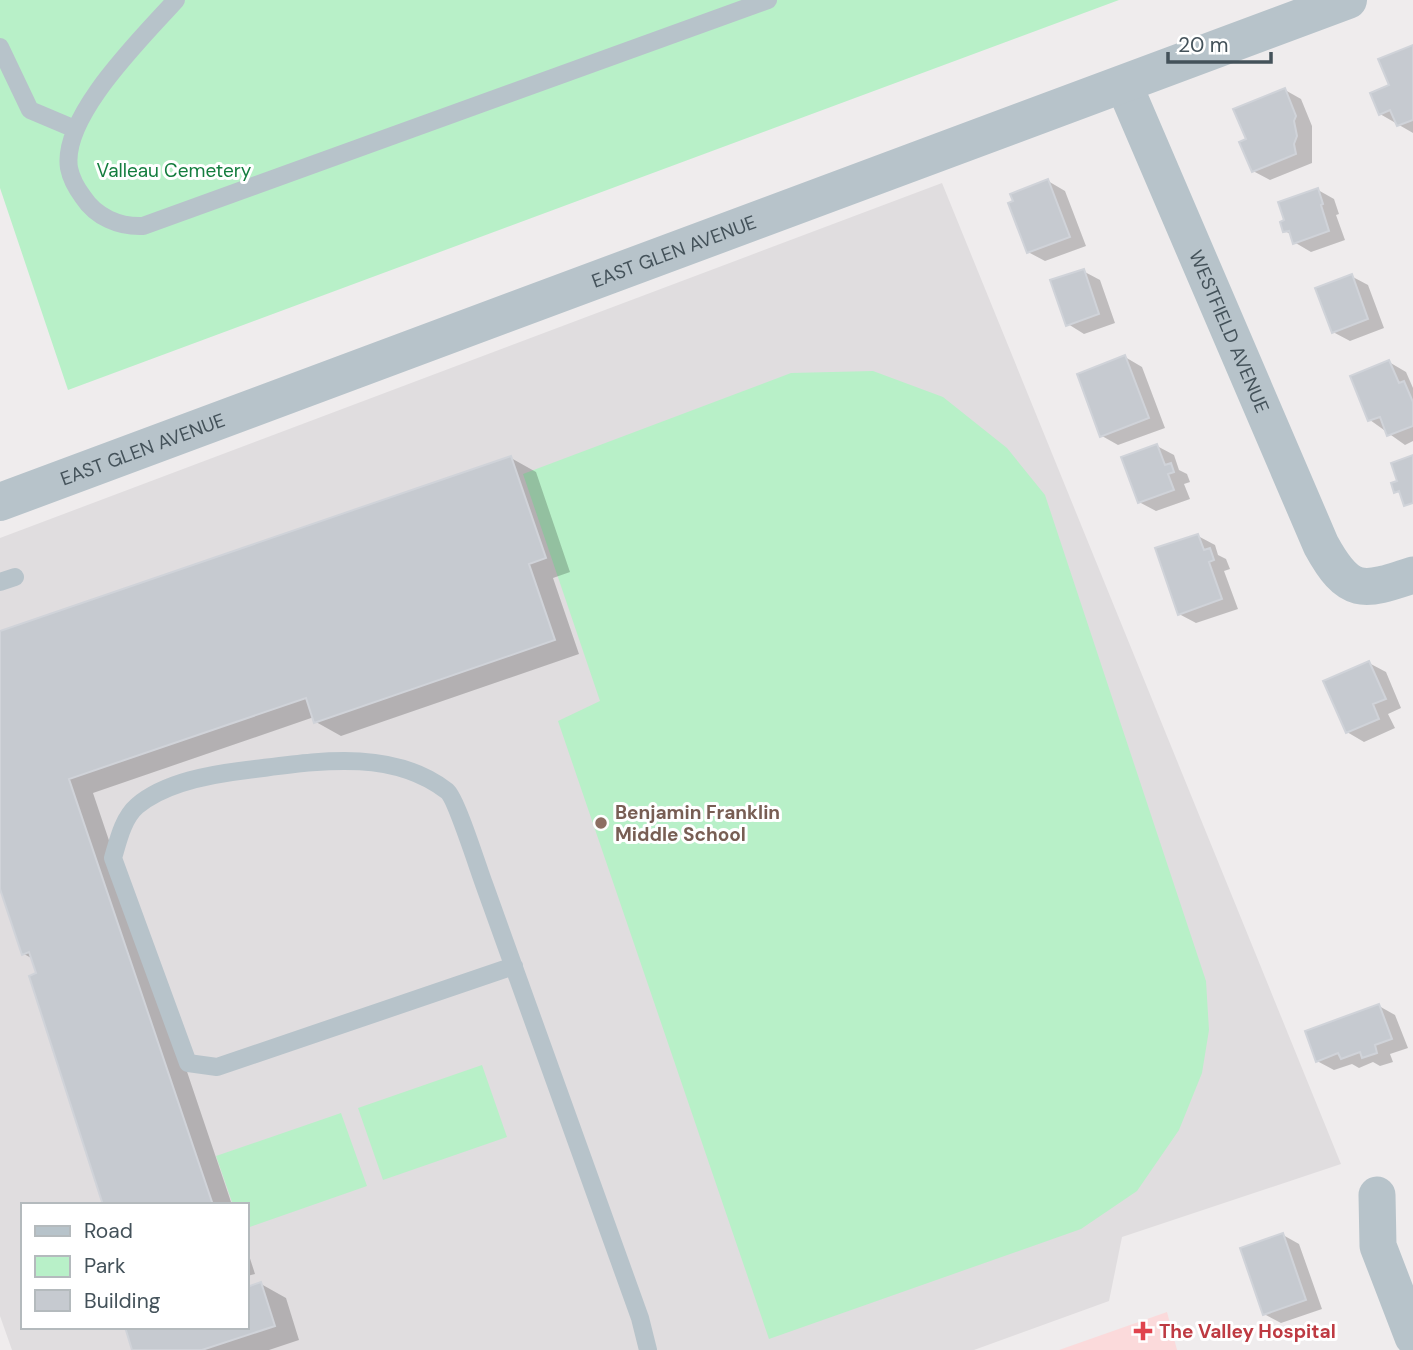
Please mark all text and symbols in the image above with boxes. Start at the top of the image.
scale bar [1168,21,1271,65]
text: 20 m [1178,31,1229,59]
park label: Valleau Cemetery [97,158,252,183]
street label: EAST GLEN AVENUE [588,209,760,293]
street label: WESTFIELD AVENUE [1184,246,1275,417]
street label: EAST GLEN AVENUE [57,407,228,491]
place label: Benjamin Franklin Middle School [615,800,780,847]
marker: Benjamin Franklin Middle School [593,815,609,831]
legend [21,1203,248,1329]
text: Road [84,1217,133,1245]
text: Park [84,1252,126,1280]
text: Building [84,1287,161,1315]
place label: The Valley Hospital [1159,1319,1336,1344]
marker: The Valley Hospital [1133,1321,1153,1341]

